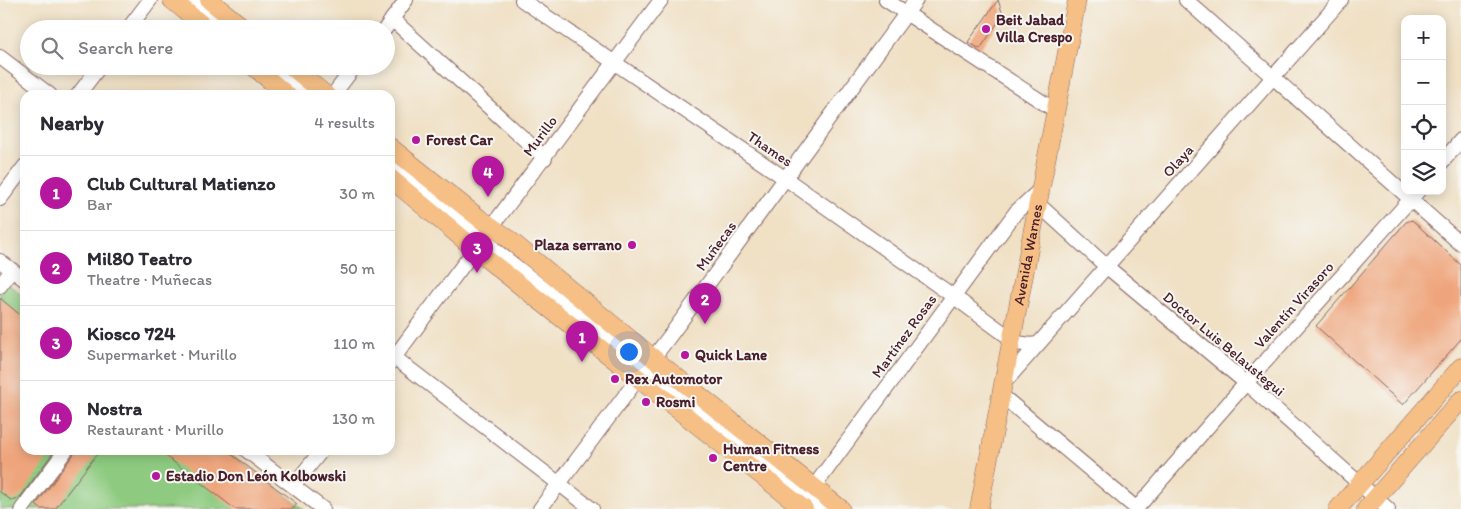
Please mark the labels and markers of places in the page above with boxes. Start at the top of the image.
place label: Beit Jabad Villa Crespo [996,11,1073,47]
marker: Beit Jabad Villa Crespo [980,23,992,35]
place label: Forest Car [426,131,494,149]
marker: Forest Car [410,134,422,146]
pin: 4 [472,156,504,197]
pin: 3 [461,232,493,273]
place label: Plaza serrano [534,236,622,254]
marker: Plaza serrano [626,239,638,251]
pin: 2 [689,283,721,324]
pin: 1 [566,321,598,362]
place label: Quick Lane [695,346,767,364]
marker: Quick Lane [679,349,691,361]
place label: Rex Automotor [625,370,722,388]
marker: Rex Automotor [609,373,621,385]
place label: Rosmi [656,393,695,411]
marker: Rosmi [640,396,652,408]
place label: Human Fitness Centre [723,440,820,475]
marker: Human Fitness Centre [707,452,719,464]
place label: Estadio Don León Kolbowski [166,467,346,485]
marker: Estadio Don León Kolbowski [150,470,162,482]

